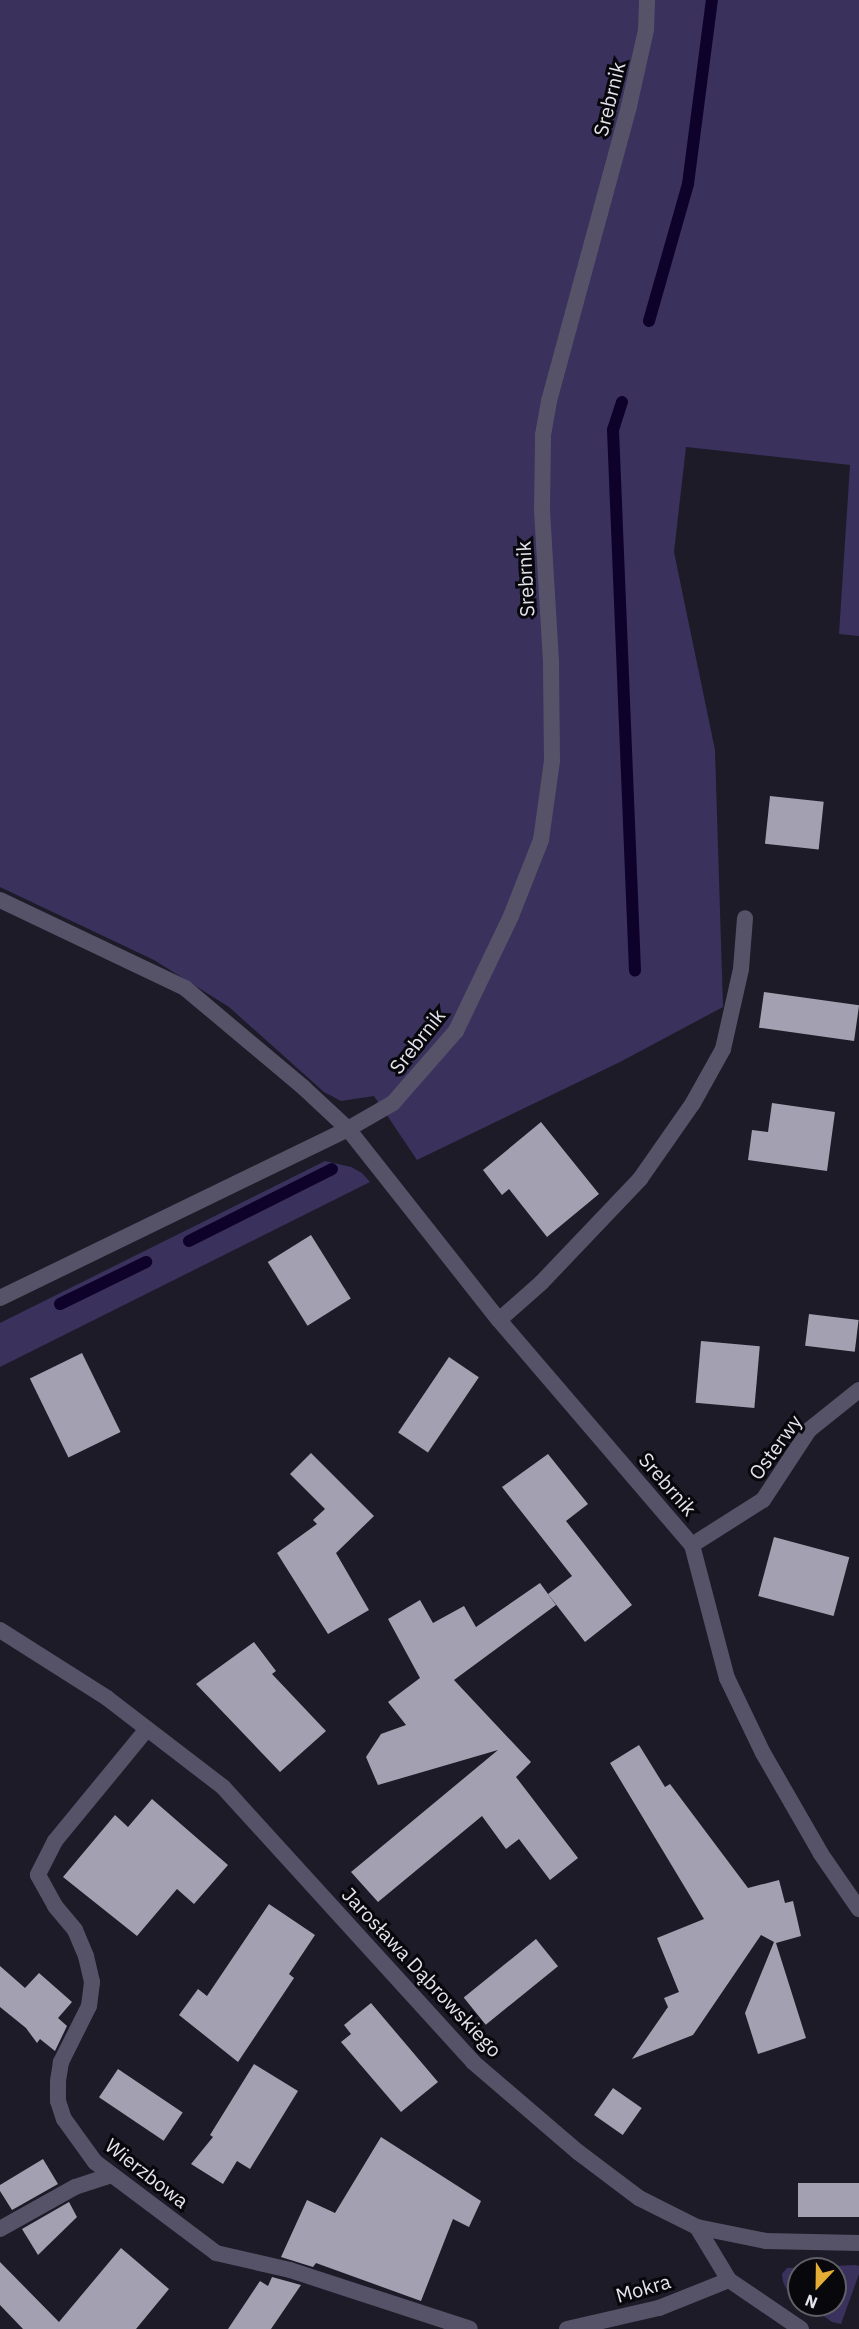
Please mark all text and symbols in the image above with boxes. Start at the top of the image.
street label: Srebrnik [588,59,630,139]
street label: Srebrnik [511,541,539,617]
street label: Srebrnik [384,1004,450,1078]
street label: Osterwy [743,1410,807,1484]
street label: Srebrnik [634,1448,702,1520]
street label: Jarosława Dąbrowskiego [337,1882,507,2062]
street label: Wierzbowa [101,2133,193,2213]
north arrow [787,2257,847,2317]
street label: Mokra [613,2269,673,2307]
text: N [802,2290,820,2313]

